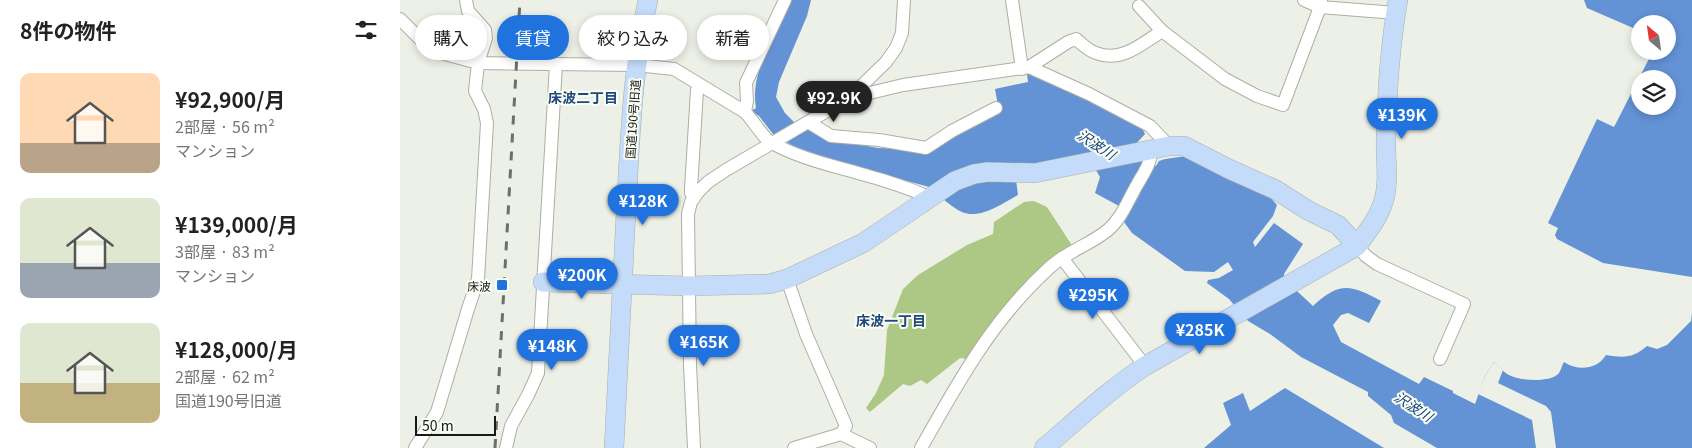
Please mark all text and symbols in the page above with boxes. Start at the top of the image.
text: 8件の物件 [20,15,116,45]
chip: 購入 [415,15,487,60]
chip: 賃貸 [497,15,569,60]
chip: 絞り込み [579,15,687,60]
chip: 新着 [697,15,769,60]
north arrow [1631,15,1676,60]
map controls [1631,15,1676,115]
icon: filters [352,16,380,44]
button: layers [1631,70,1676,115]
street label: 国道190号旧道 [621,79,643,159]
pin: ¥92.9K [793,80,875,123]
text: ¥92,900/月 [175,84,285,114]
text: ¥92.9K [807,85,861,109]
district label: 床波二丁目 [548,87,618,107]
icon: home [60,93,120,153]
pin: ¥139K [1367,98,1437,140]
text: ¥139K [1378,102,1426,126]
text: 2部屋 · 56 m² [175,114,275,138]
water label: 沢波川 [1074,124,1122,165]
text: マンション [175,138,255,162]
pin: ¥128K [608,184,678,226]
text: ¥128K [619,188,667,212]
text: ¥139,000/月 [175,209,298,239]
icon: home [60,218,120,278]
text: 3部屋 · 83 m² [175,239,275,263]
pin: ¥200K [547,258,617,300]
text: ¥200K [558,262,606,286]
text: マンション [175,263,255,287]
place label: 床波 [467,277,491,294]
marker: 床波 [495,278,509,292]
pin: ¥295K [1058,278,1128,320]
text: ¥295K [1069,282,1117,306]
district label: 床波一丁目 [856,310,926,330]
pin: ¥285K [1165,312,1235,355]
text: ¥285K [1176,317,1224,341]
pin: ¥165K [669,324,739,367]
pin: ¥148K [517,328,587,371]
text: ¥165K [680,329,728,353]
text: ¥148K [528,333,576,357]
text: ¥128,000/月 [175,334,298,364]
icon: home [60,343,120,403]
text: 2部屋 · 62 m² [175,364,275,388]
water label: 沢波川 [1391,386,1439,427]
text: 国道190号旧道 [175,388,282,412]
scale bar [415,413,496,436]
text: 50 m [422,415,454,435]

